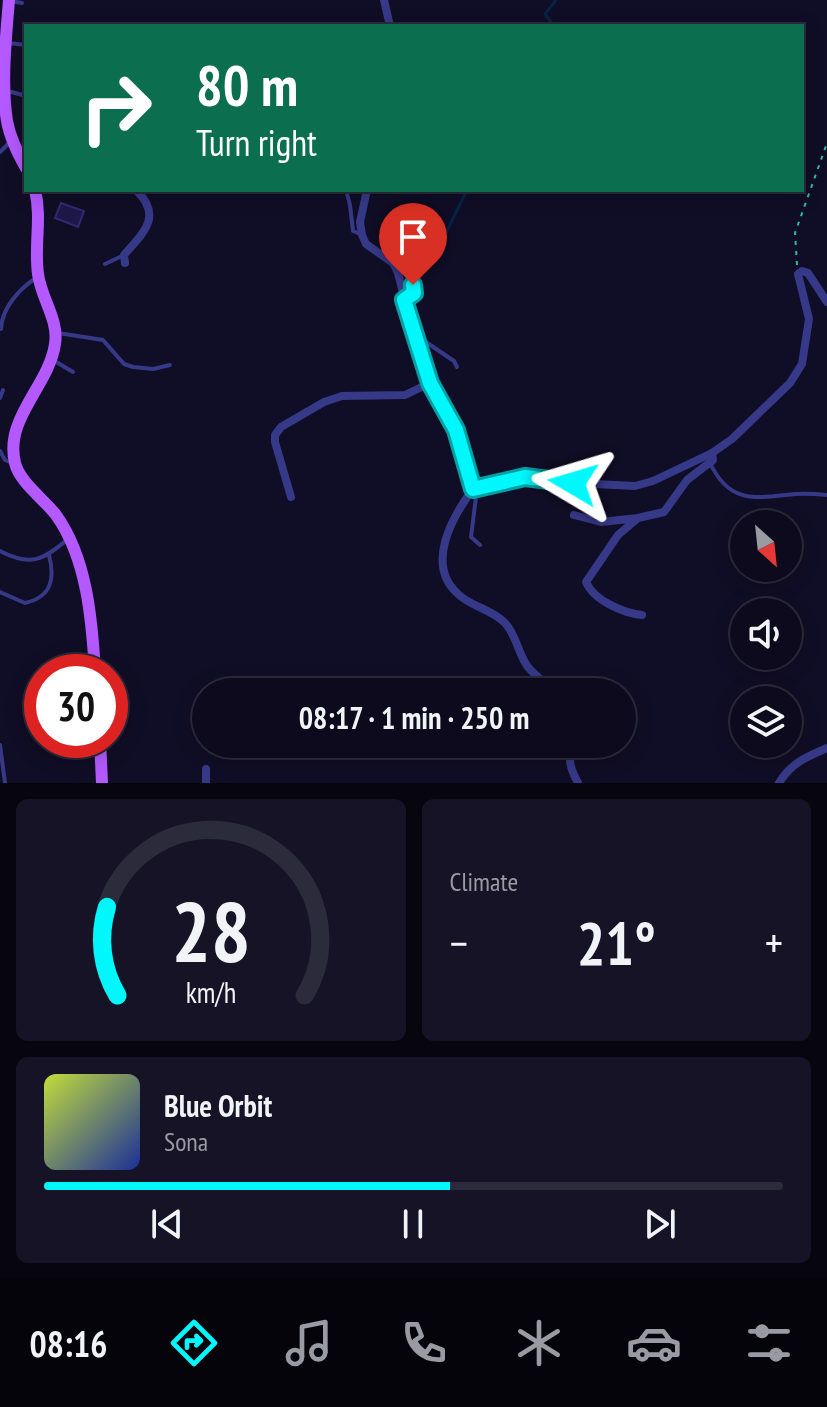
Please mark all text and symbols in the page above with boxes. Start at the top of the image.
text: 80 m [196,49,298,121]
icon: right [64,56,168,160]
text: Turn right [196,119,317,166]
pin [379,203,447,285]
icon: arrive [391,215,435,259]
position arrow [531,441,615,525]
north arrow [730,510,802,582]
map controls [730,510,802,758]
button: sound [730,598,802,670]
speed limit sign: 30 [24,654,128,758]
button: layers [730,686,802,758]
text: 08:17 · 1 min · 250 m [299,698,529,737]
text: Climate [450,865,518,898]
text: 28 [171,877,251,985]
text: 21° [577,904,656,982]
text: − [450,914,468,971]
text: + [765,914,783,971]
text: km/h [185,974,236,1011]
text: Blue Orbit [164,1086,272,1125]
text: Sona [164,1125,208,1158]
icon: previous [145,1202,189,1246]
icon: pause [391,1202,435,1246]
icon: next [638,1202,682,1246]
icon: directions [166,1315,222,1371]
icon: music [281,1315,337,1371]
icon: phone [396,1315,452,1371]
icon: climate [511,1315,567,1371]
icon: car [626,1315,682,1371]
icon: filters [741,1315,797,1371]
text: 08:16 [30,1320,107,1367]

